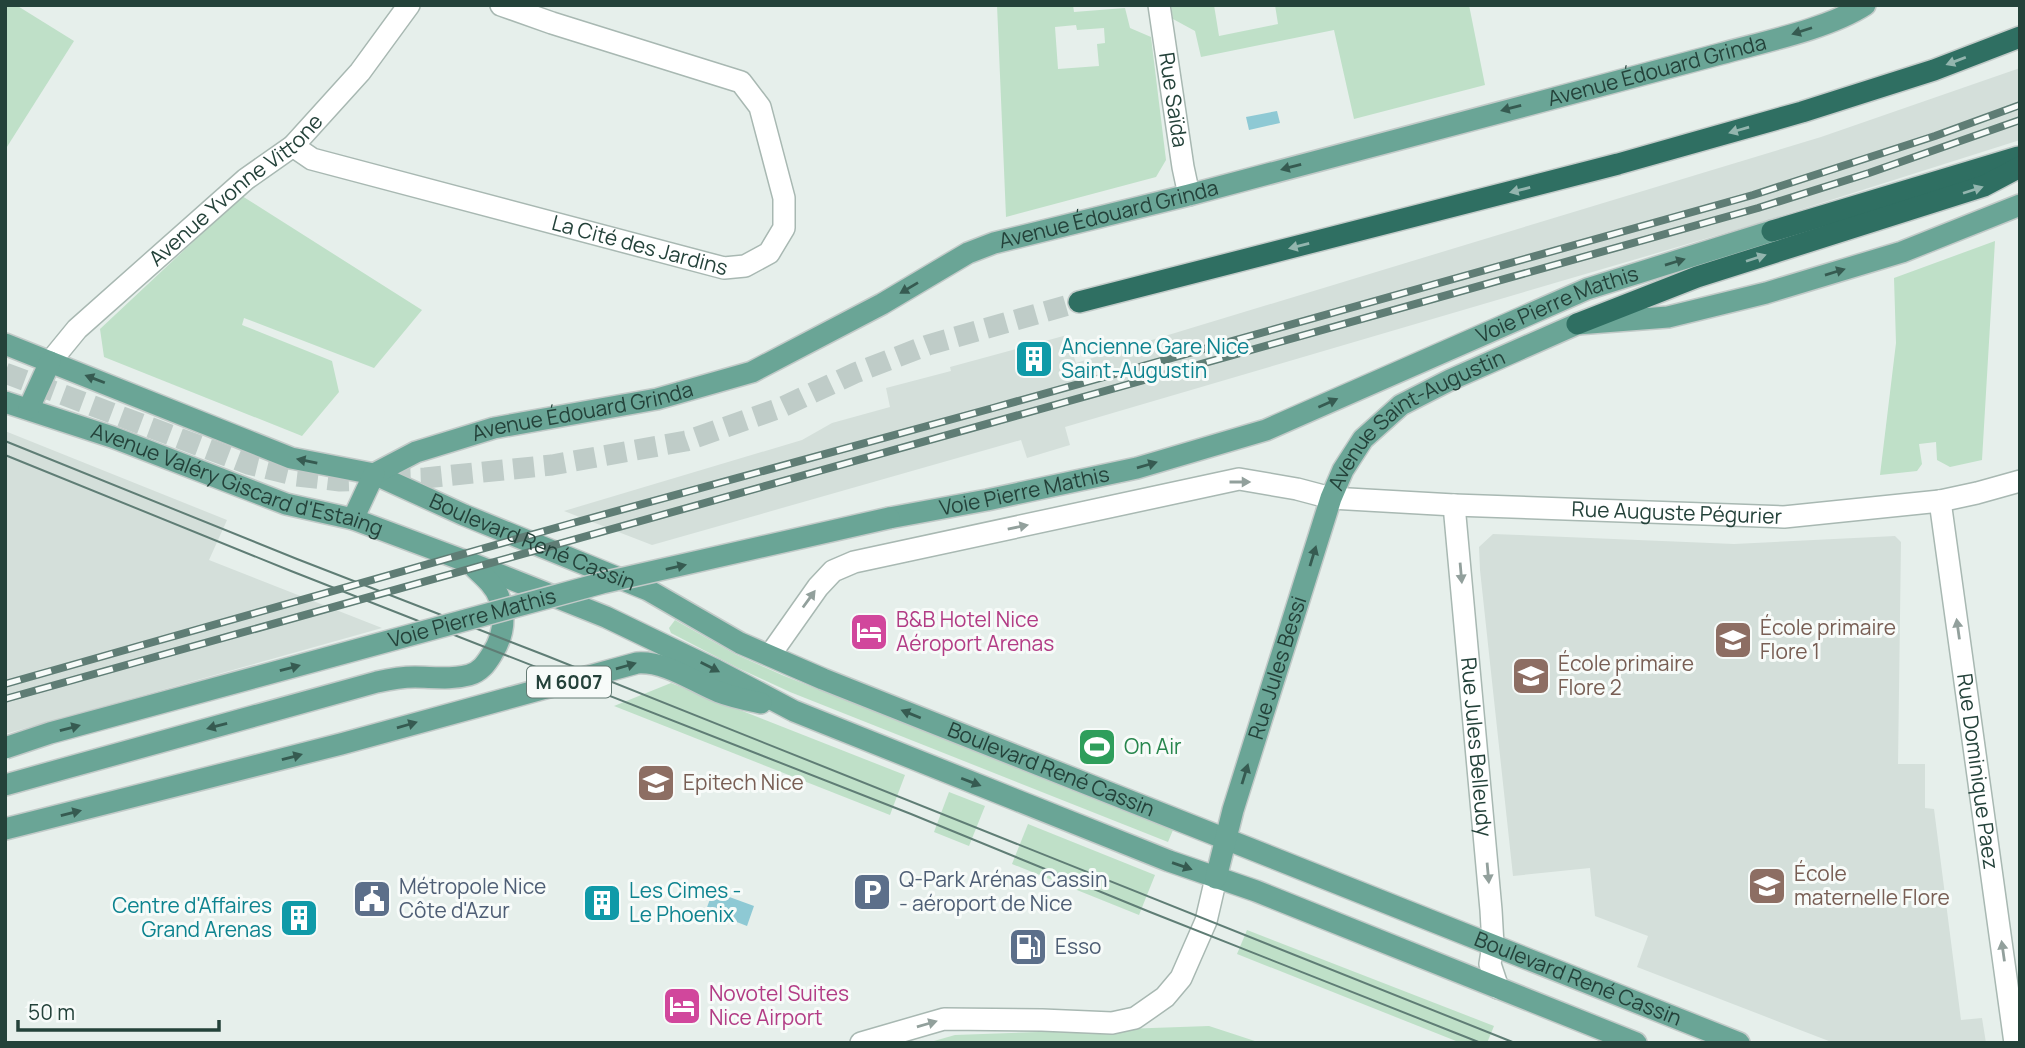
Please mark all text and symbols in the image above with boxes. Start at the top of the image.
one-way arrow [1791,26,1812,36]
street label: Avenue Édouard Grinda [1544,28,1769,112]
street label: Rue Saïda [1153,50,1195,149]
one-way arrow [1945,56,1966,67]
one-way arrow [1500,103,1522,114]
street label: Avenue Yvonne Vittone [142,107,328,272]
one-way arrow [1728,126,1749,136]
one-way arrow [1280,162,1302,173]
street label: Avenue Édouard Grinda [996,173,1221,254]
one-way arrow [1963,184,1984,194]
one-way arrow [1508,185,1530,196]
street label: La Cité des Jardins [549,208,731,281]
one-way arrow [1288,241,1310,252]
one-way arrow [1746,253,1767,263]
one-way arrow [1665,256,1686,266]
street label: Voie Pierre Mathis [1472,259,1642,349]
one-way arrow [1825,267,1846,277]
one-way arrow [900,281,919,294]
place label: Ancienne Gare Nice Saint-Augustin [1061,332,1249,384]
building icon: Ancienne Gare Nice Saint-Augustin [1013,338,1055,380]
street label: Avenue Saint-Augustin [1321,343,1509,494]
one-way arrow [84,374,105,385]
street label: Avenue Édouard Grinda [468,374,696,447]
one-way arrow [1318,397,1339,408]
street label: Avenue Valéry Giscard d'Estaing [88,416,387,542]
one-way arrow [296,455,318,466]
street label: Voie Pierre Mathis [937,459,1112,521]
one-way arrow [1137,459,1159,470]
one-way arrow [1229,476,1251,488]
street label: Boulevard René Cassin [425,486,640,596]
street label: Rue Auguste Pégurier [1571,494,1783,530]
one-way arrow [1007,521,1029,532]
one-way arrow [1308,546,1318,567]
one-way arrow [665,561,687,572]
one-way arrow [1456,563,1467,585]
street label: Voie Pierre Mathis [385,581,559,653]
one-way arrow [802,590,816,608]
street label: Rue Jules Bessi [1241,592,1312,743]
place label: B&B Hotel Nice Aéroport Arenas [896,605,1054,657]
hotel icon: B&B Hotel Nice Aéroport Arenas [848,611,890,653]
place label: École primaire Flore 1 [1760,613,1896,665]
one-way arrow [1952,617,1963,639]
school or university icon: École primaire Flore 1 [1712,619,1754,661]
place label: École primaire Flore 2 [1558,649,1694,701]
school or university icon: École primaire Flore 2 [1510,655,1552,697]
street label: Rue Jules Belleudy [1455,656,1499,838]
one-way arrow [616,660,637,670]
one-way arrow [279,662,301,673]
one-way arrow [700,662,720,673]
road number: M 6007 [527,666,611,698]
street label: Rue Dominique Paez [1951,672,2006,871]
one-way arrow [900,708,921,719]
street label: Boulevard René Cassin [944,715,1159,822]
one-way arrow [396,720,417,730]
one-way arrow [205,721,227,732]
one-way arrow [60,722,82,733]
sports icon: On Air [1076,726,1118,768]
place label: On Air [1124,732,1182,760]
one-way arrow [281,751,303,762]
school or university icon: Epitech Nice [635,762,677,804]
one-way arrow [1240,763,1250,784]
place label: Epitech Nice [683,768,804,796]
one-way arrow [961,776,982,787]
one-way arrow [61,807,83,818]
place label: École maternelle Flore [1794,859,1950,911]
one-way arrow [1172,861,1193,872]
one-way arrow [1483,862,1494,884]
place label: Q-Park Arénas Cassin - aéroport de Nice [899,865,1107,917]
school or university icon: École maternelle Flore [1746,865,1788,907]
parking icon: Q-Park Arénas Cassin - aéroport de Nice [851,871,893,913]
place label: Métropole Nice Côte d'Azur [399,872,546,924]
place label: Les Cimes - Le Phoenix [629,876,741,928]
public building icon: Métropole Nice Côte d'Azur [351,878,393,920]
building icon: Les Cimes - Le Phoenix [581,882,623,924]
place label: Centre d'Affaires Grand Arenas [112,891,272,943]
building icon: Centre d'Affaires Grand Arenas [278,897,320,939]
street label: Boulevard René Cassin [1471,924,1686,1032]
fuel station icon: Esso [1007,926,1049,968]
place label: Esso [1055,932,1101,960]
one-way arrow [1997,940,2008,962]
place label: Novotel Suites Nice Airport [709,979,849,1031]
hotel icon: Novotel Suites Nice Airport [661,985,703,1027]
scale bar [18,988,219,1032]
text: 50 m [28,998,75,1026]
one-way arrow [916,1019,937,1029]

